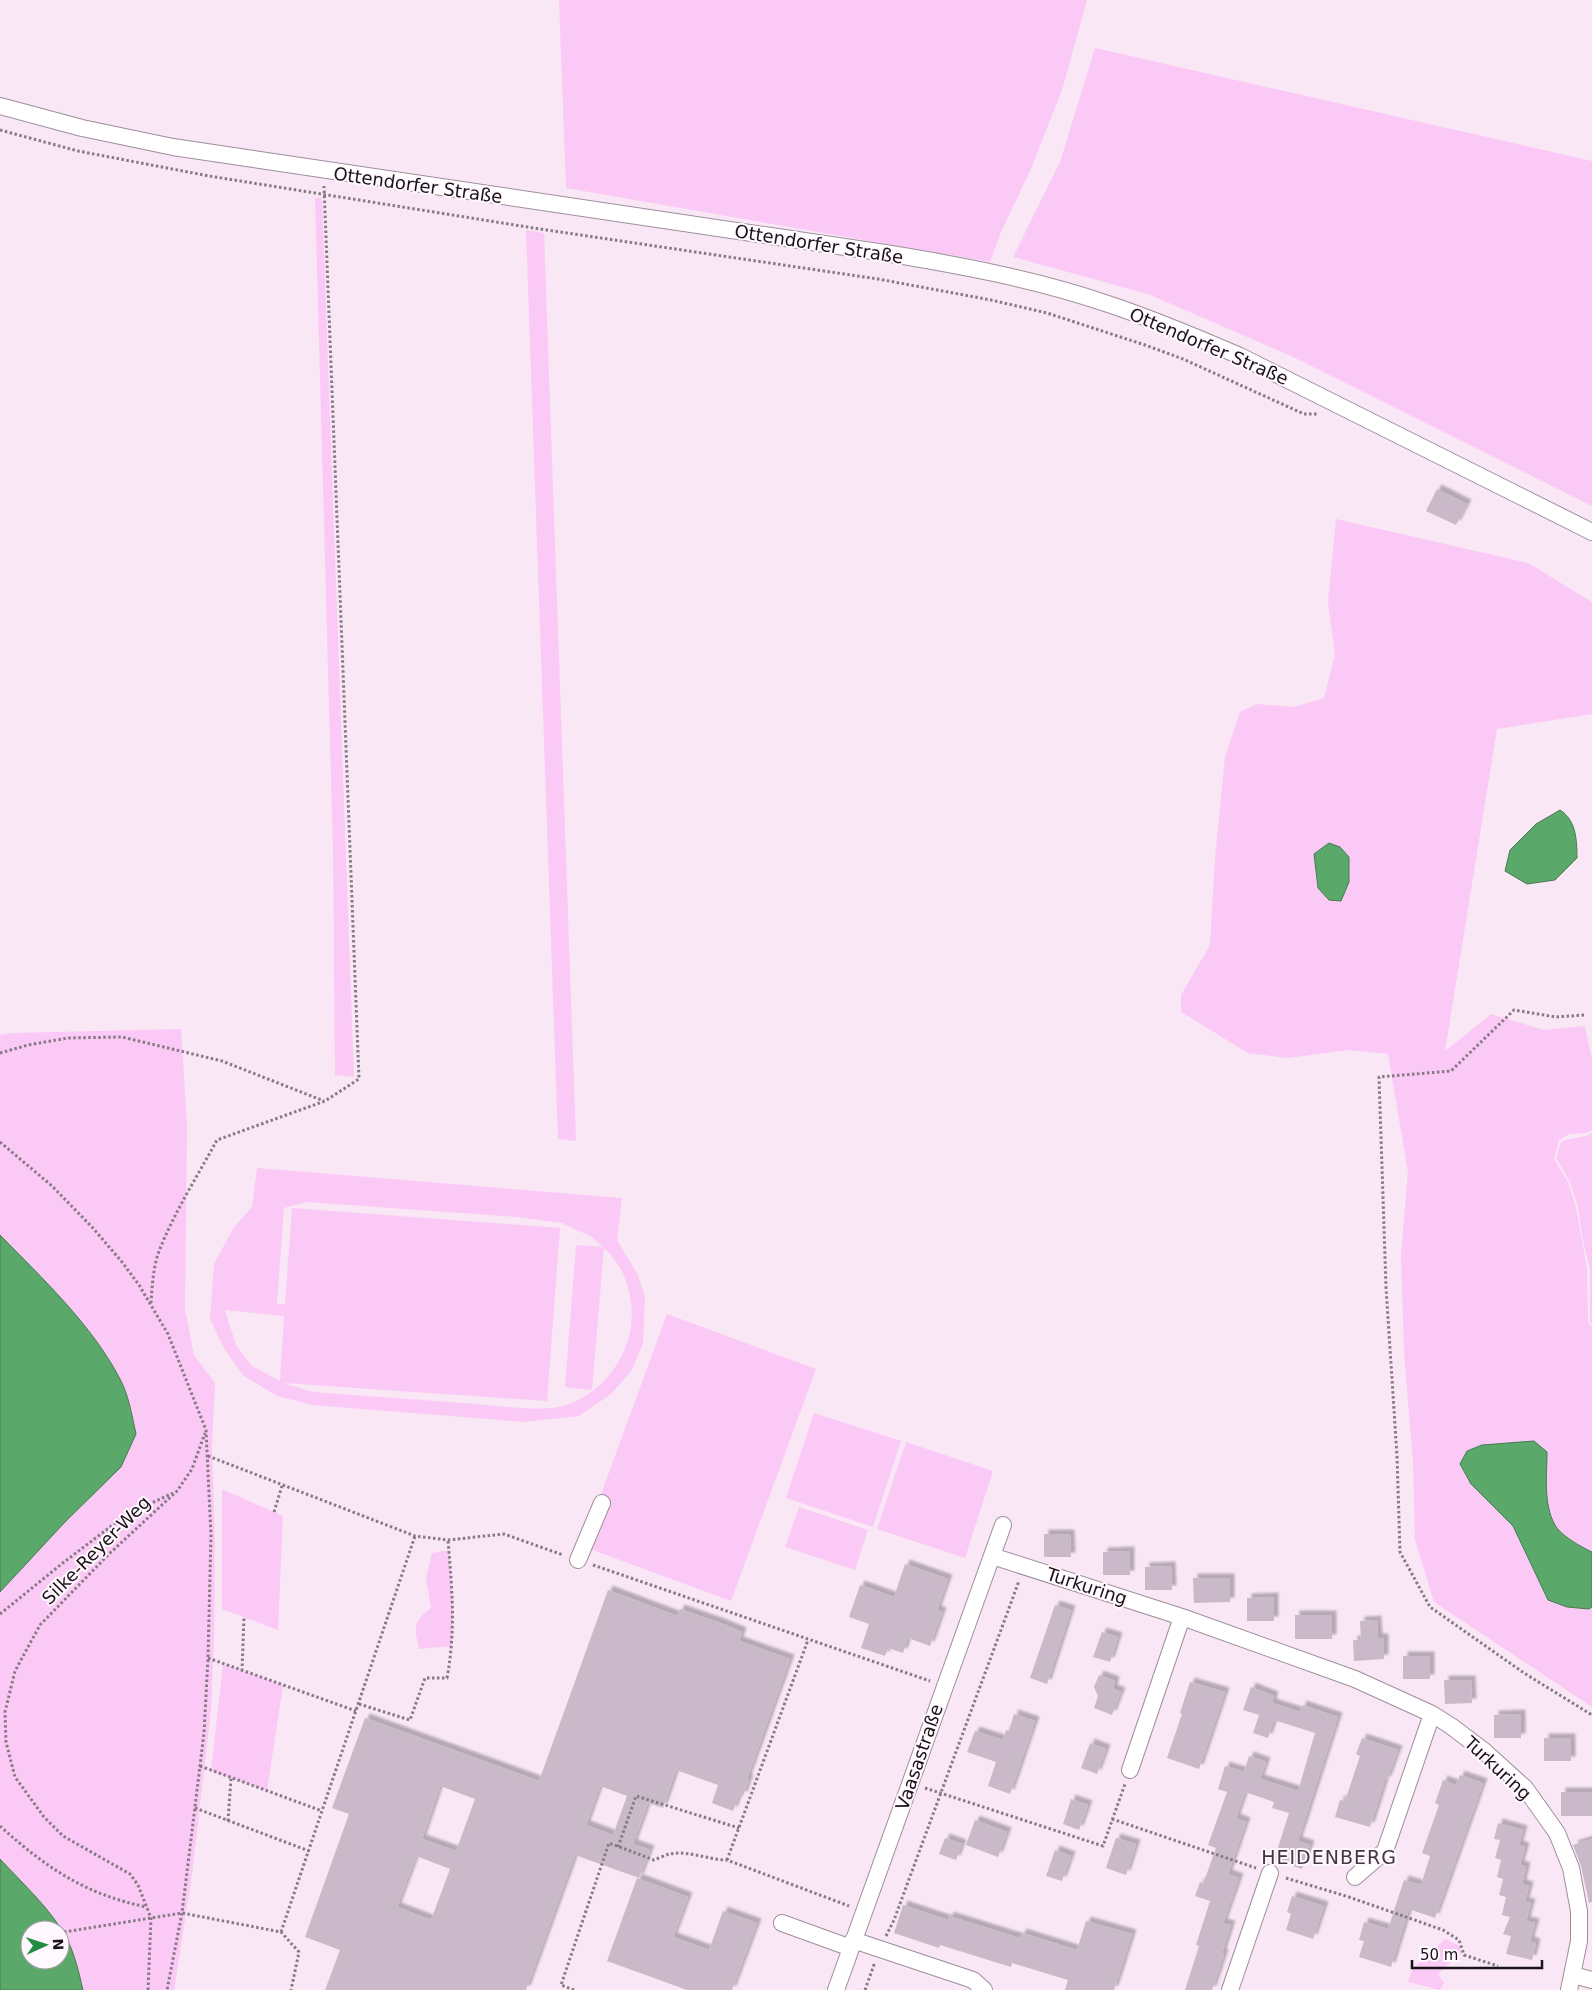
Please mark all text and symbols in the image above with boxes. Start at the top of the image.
street label: Ottendorfer Straße [332,163,504,207]
street label: Ottendorfer Straße [733,220,905,268]
street label: Ottendorfer Straße [1126,303,1292,389]
street label: Silke-Reyer-Weg [37,1491,155,1609]
street label: Turkuring [1043,1563,1130,1609]
street label: Vaasastraße [891,1701,947,1813]
street label: Turkuring [1460,1731,1536,1804]
district label: HEIDENBERG [1261,1846,1397,1868]
north arrow [20,1920,70,1970]
text: N [50,1938,66,1951]
scale bar [1412,1938,1542,1970]
text: 50 m [1420,1946,1458,1964]

